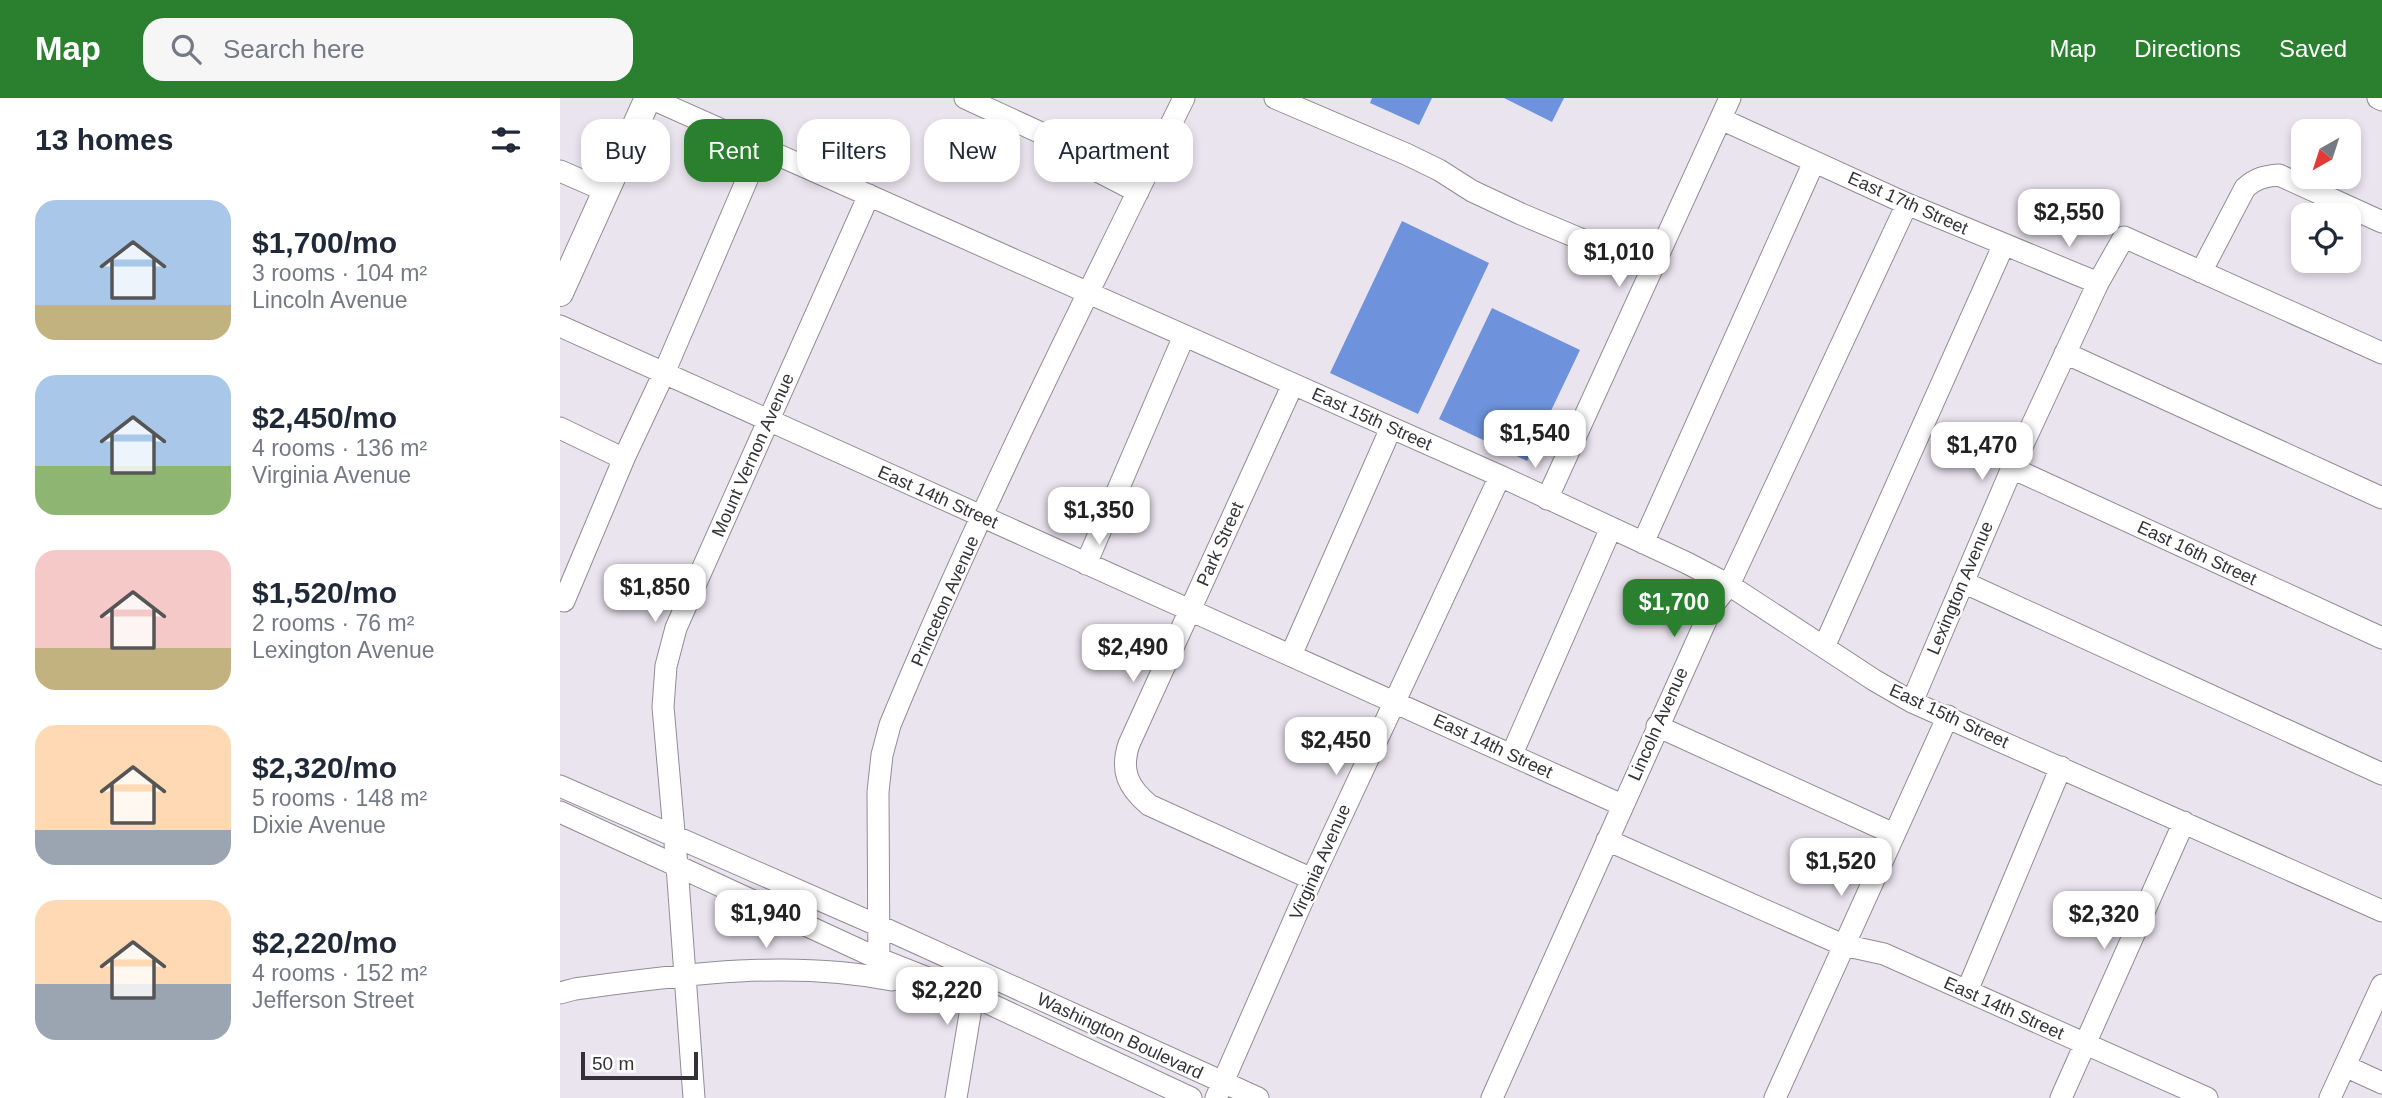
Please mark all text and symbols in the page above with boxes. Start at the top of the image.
search box [143,18,633,81]
text: Map [35,30,101,67]
icon: search [167,30,205,68]
text: Search here [223,34,365,64]
text: Map [2050,35,2096,62]
text: Directions [2134,35,2241,62]
text: Saved [2279,35,2347,62]
chip: Buy [581,119,670,182]
chip: Rent [684,119,783,182]
chip: Filters [797,119,910,182]
chip: New [924,119,1020,182]
chip: Apartment [1034,119,1193,182]
north arrow [2291,119,2361,189]
map controls [2291,119,2361,273]
icon: filters [487,121,525,159]
text: 13 homes [35,123,173,156]
street label: East 17th Street [1845,168,1971,238]
pin: $2,550 [2012,190,2126,249]
text: $2,550 [2034,199,2104,225]
button: locate [2291,203,2361,273]
text: $1,700/mo [252,226,397,259]
icon: home [91,228,175,312]
pin: $1,010 [1562,230,1676,289]
text: $1,010 [1584,239,1654,265]
text: 3 rooms · 104 m² [252,260,427,286]
text: Lincoln Avenue [252,287,408,313]
street label: Mount Vernon Avenue [708,370,798,540]
street label: East 15th Street [1309,384,1435,454]
text: $2,450/mo [252,401,397,434]
icon: home [91,403,175,487]
pin: $1,540 [1478,410,1592,470]
text: $1,540 [1500,420,1570,446]
pin: $1,470 [1925,422,2039,482]
text: $1,470 [1947,432,2017,458]
text: 4 rooms · 136 m² [252,435,427,461]
text: Virginia Avenue [252,462,411,488]
street label: East 14th Street [875,462,1001,532]
pin: $1,350 [1042,488,1156,547]
text: $1,350 [1064,497,1134,523]
street label: Park Street [1193,499,1247,589]
street label: East 16th Street [2134,517,2260,589]
street label: Lexington Avenue [1923,518,1997,658]
street label: Princeton Avenue [907,533,983,669]
pin: $1,850 [598,564,712,624]
text: $1,850 [620,574,690,600]
text: $1,520/mo [252,576,397,609]
icon: home [91,578,175,662]
pin: $1,700 [1617,580,1731,639]
text: $1,700 [1639,589,1709,615]
text: 2 rooms · 76 m² [252,610,414,636]
pin: $2,490 [1076,624,1190,684]
text: $2,490 [1098,634,1168,660]
text: Lexington Avenue [252,637,434,663]
street label: Lincoln Avenue [1624,664,1692,784]
street label: East 15th Street [1886,680,2012,752]
street label: East 14th Street [1430,710,1556,782]
pin: $2,450 [1279,718,1393,777]
text: $2,450 [1301,727,1371,753]
text: $2,320/mo [252,751,397,784]
icon: home [91,753,175,837]
text: 5 rooms · 148 m² [252,785,427,811]
street label: Virginia Avenue [1286,801,1354,923]
text: Dixie Avenue [252,812,386,838]
pin: $1,520 [1784,838,1898,898]
text: $1,520 [1806,848,1876,874]
pin: $1,940 [709,890,823,950]
pin: $2,320 [2047,892,2161,951]
text: $1,940 [731,900,801,926]
text: $2,320 [2069,901,2139,927]
text: $2,220/mo [252,926,397,959]
icon: home [91,928,175,1012]
text: 4 rooms · 152 m² [252,960,427,986]
pin: $2,220 [890,968,1004,1027]
street label: East 14th Street [1941,973,2067,1043]
text: $2,220 [912,977,982,1003]
text: Jefferson Street [252,987,414,1013]
street label: Washington Boulevard [1034,989,1206,1083]
scale bar [581,1049,698,1081]
text: 50 m [592,1053,634,1074]

